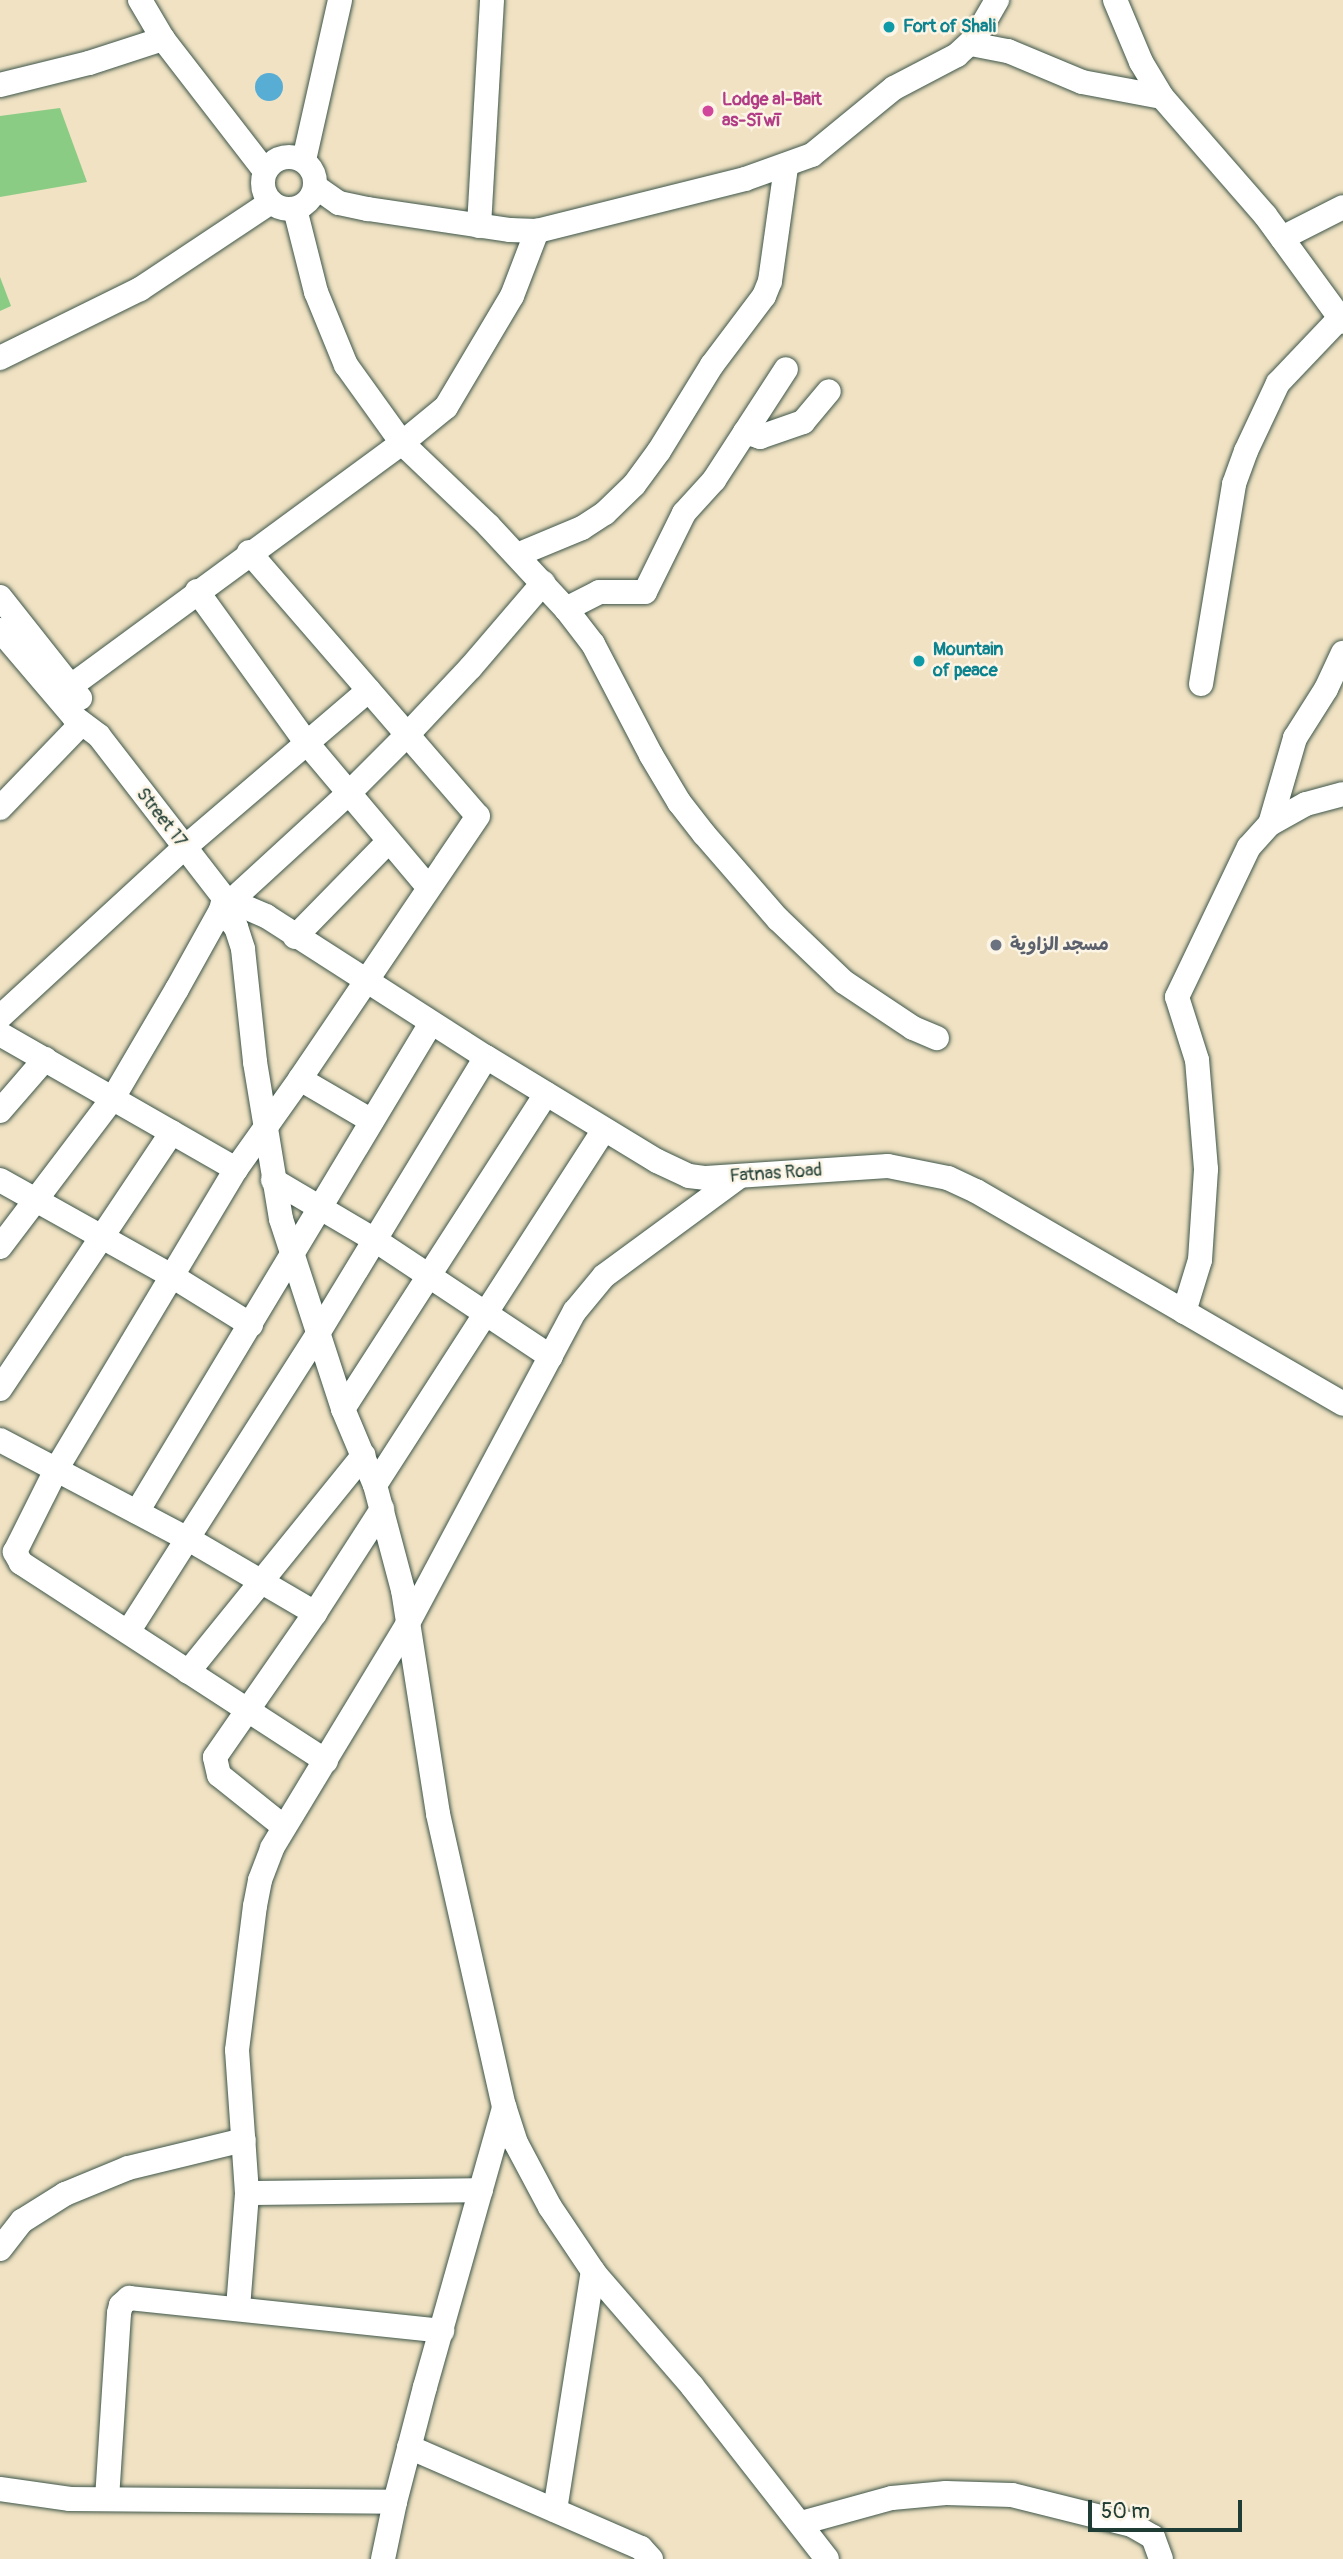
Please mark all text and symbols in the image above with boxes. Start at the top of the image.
place label: Fort of Shali [903,16,996,38]
marker: Fort of Shali [881,19,897,35]
place label: Lodge al-Bait as-Sīwī [722,90,822,132]
marker: Lodge al-Bait as-Sīwī [700,103,716,119]
place label: Mountain of peace [933,640,1004,682]
marker: Mountain of peace [911,653,927,669]
street label: Street 17 [131,784,191,852]
place label: مسجد الزاوية [1010,934,1109,956]
marker: مسجد الزاوية [988,937,1004,953]
street label: Fatnas Road [729,1160,823,1188]
scale bar [1091,2486,1245,2530]
text: 50 m [1101,2498,1150,2525]

